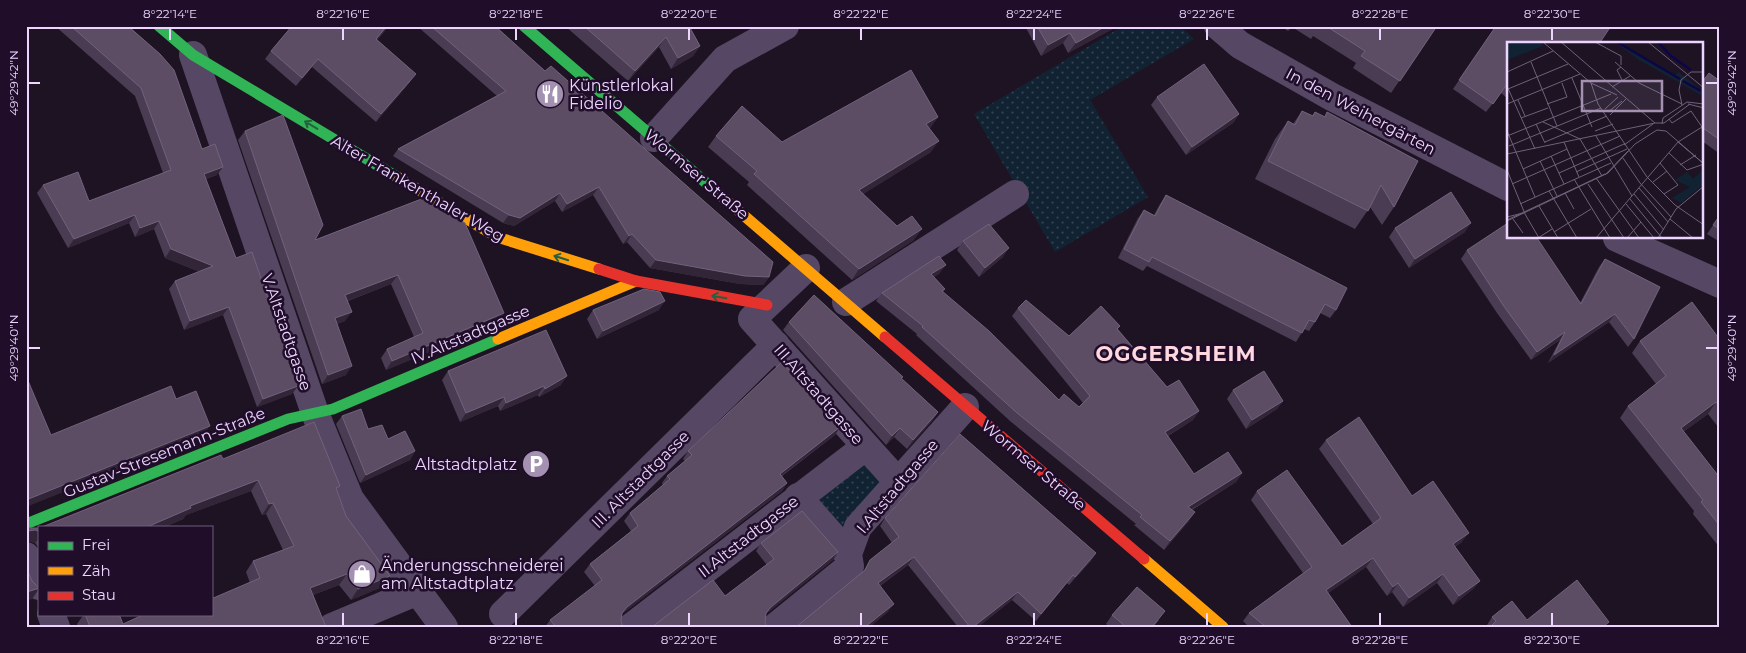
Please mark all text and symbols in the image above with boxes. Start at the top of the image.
text: 8°22'14"E [143,6,197,21]
text: 8°22'16"E [316,6,370,21]
text: 8°22'18"E [489,6,543,21]
text: 8°22'20"E [661,6,717,21]
text: 8°22'22"E [833,6,889,21]
text: 8°22'24"E [1006,6,1062,21]
text: 8°22'26"E [1179,6,1235,21]
text: 8°22'28"E [1352,6,1408,21]
text: 8°22'30"E [1524,6,1580,21]
inset map [1507,42,1704,239]
text: 49°29'42"N [6,50,21,116]
text: 49°29'42"N [1724,50,1739,116]
street label: In den Weihergärten [1283,64,1439,159]
place label: Künstlerlokal Fidelio [569,76,674,113]
restaurant icon: Künstlerlokal Fidelio [535,79,565,109]
one-way arrow [304,120,318,130]
street label: Wormser Straße [641,125,753,223]
street label: Alter Frankenthaler Weg [328,131,508,246]
one-way arrow [554,252,570,262]
street label: V.Altstadtgasse [258,271,315,393]
one-way arrow [711,291,727,301]
street label: IV.Altstadtgasse [408,301,532,368]
text: 49°29'40"N [6,315,21,381]
text: 49°29'40"N [1724,315,1739,381]
street label: III.Altstadtgasse [770,340,867,448]
district label: OGGERSHEIM [1095,341,1257,366]
street label: Gustav-Stresemann-Straße [60,403,268,502]
street label: Wormser Straße [978,416,1090,514]
street label: III. Altstadtgasse [588,427,693,532]
street label: I.Altstadtgasse [853,435,942,537]
parking icon: Altstadtplatz [521,449,551,479]
place label: Altstadtplatz [415,455,517,474]
street label: II.Altstadtgasse [694,491,802,581]
legend [38,526,212,616]
text: Frei [82,535,110,554]
place label: Änderungsschneiderei am Altstadtplatz [381,555,564,593]
shop icon: Änderungsschneiderei am Altstadtplatz [347,559,377,589]
text: Zäh [82,561,111,580]
text: Stau [82,585,116,604]
text: 8°22'16"E [316,632,370,647]
text: 8°22'18"E [489,632,543,647]
text: 8°22'20"E [661,632,717,647]
text: 8°22'22"E [833,632,889,647]
text: 8°22'24"E [1006,632,1062,647]
text: 8°22'26"E [1179,632,1235,647]
text: 8°22'28"E [1352,632,1408,647]
text: 8°22'30"E [1524,632,1580,647]

